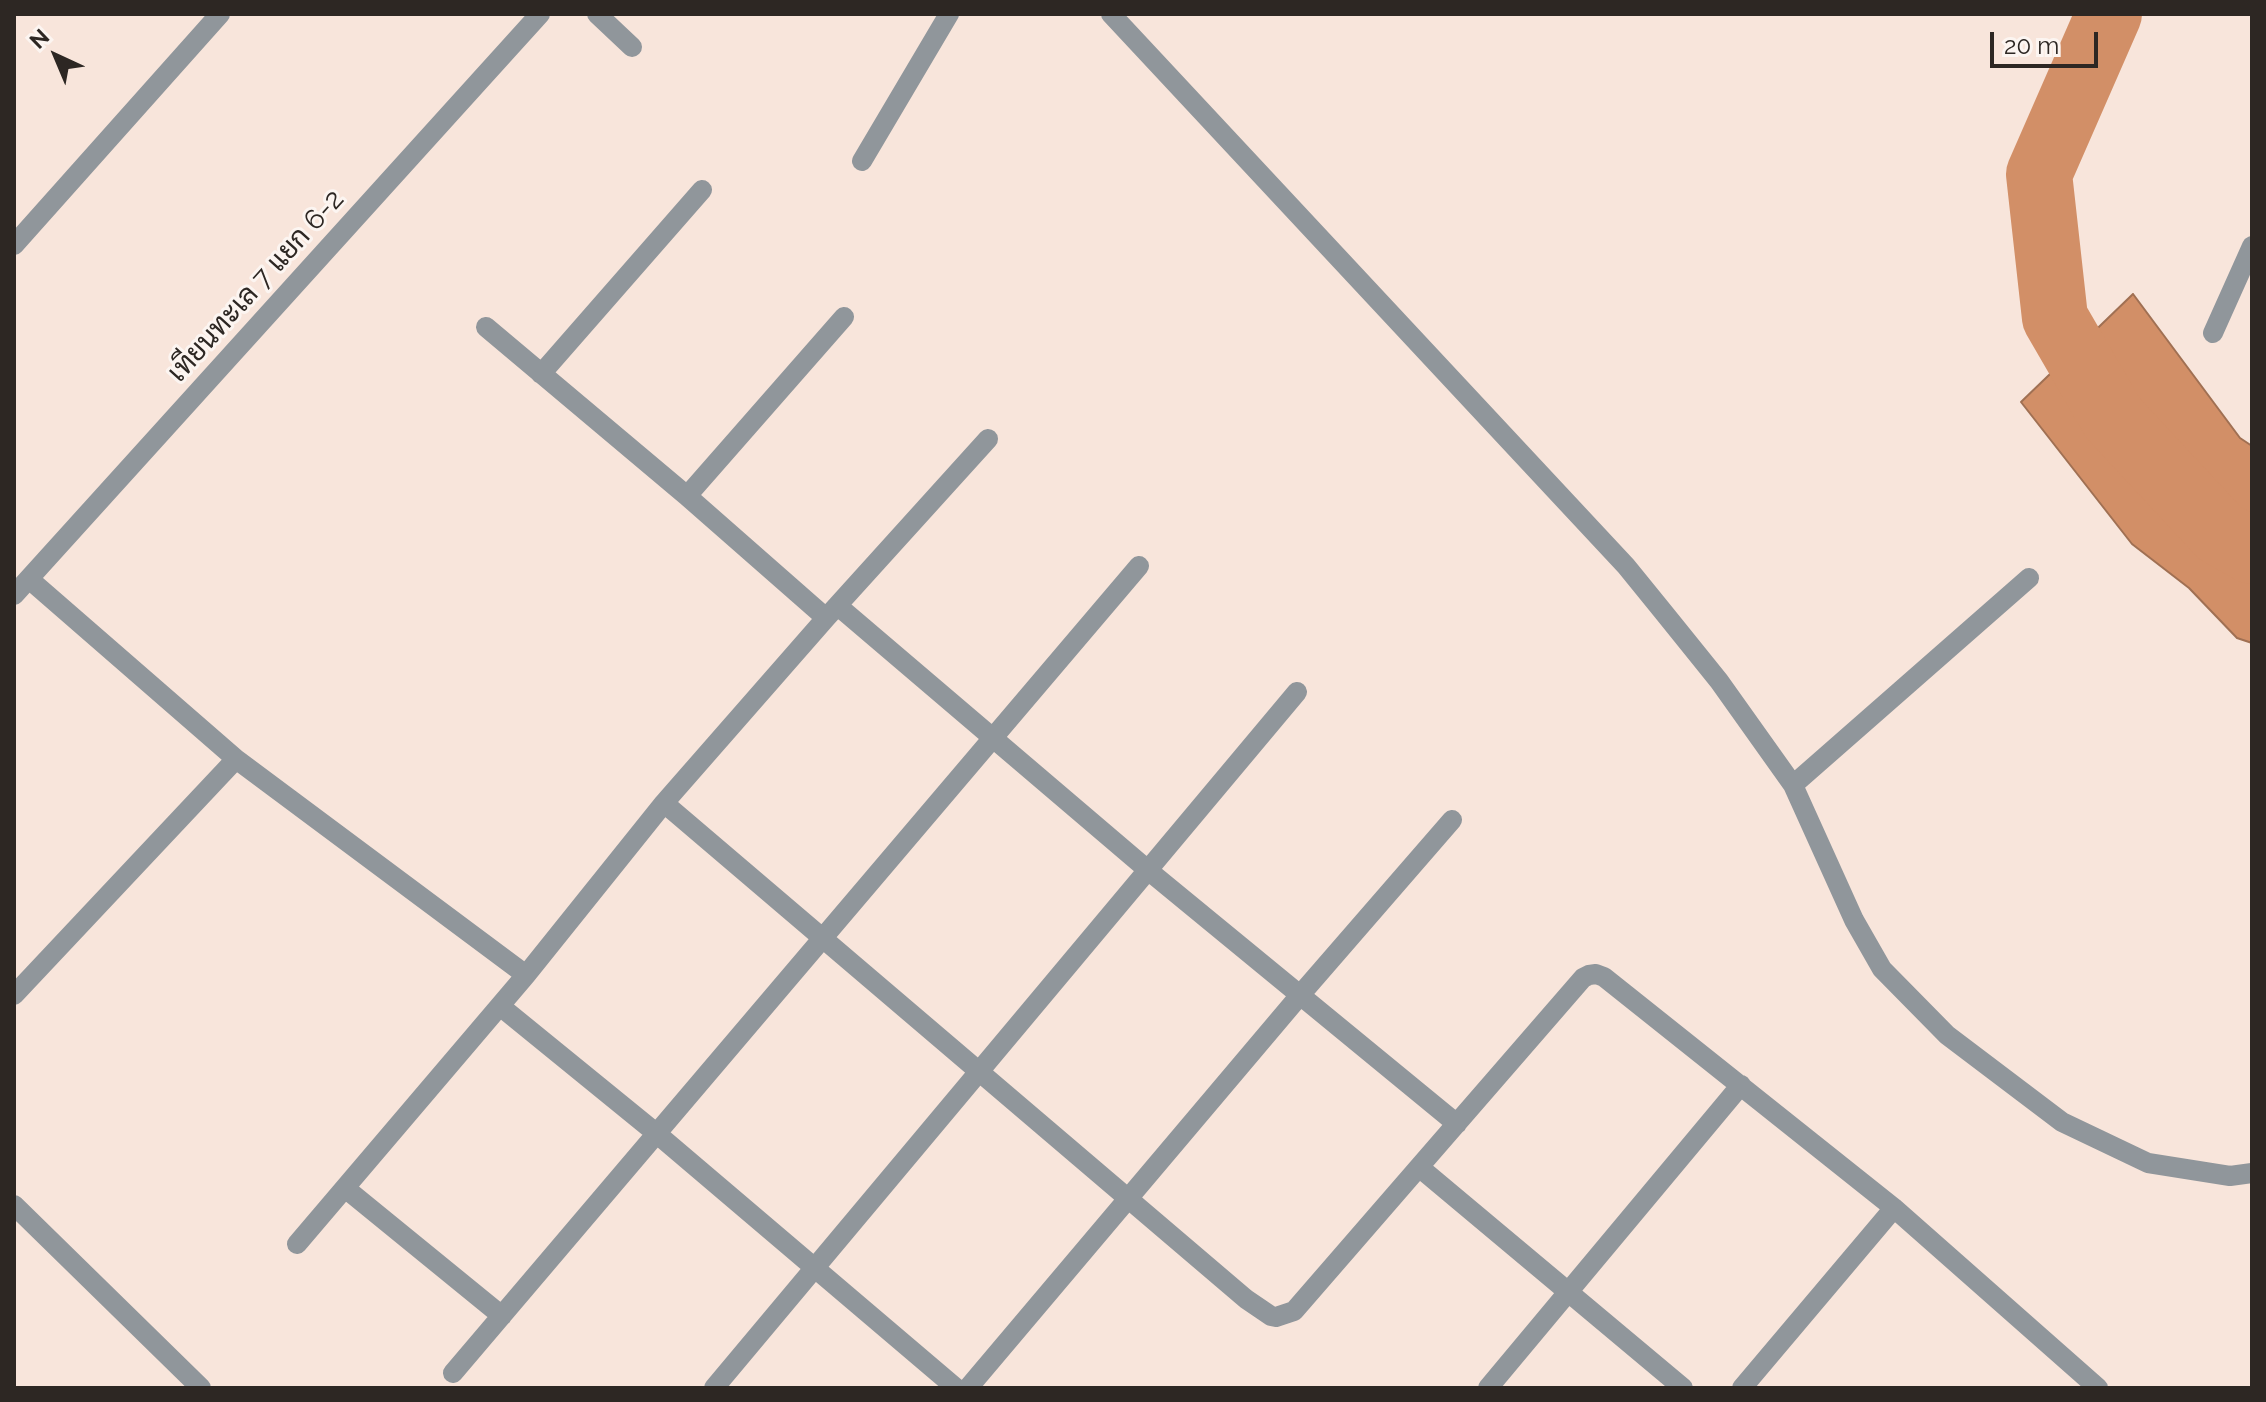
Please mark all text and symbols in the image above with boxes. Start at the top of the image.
north arrow [16,16,96,96]
scale bar [1994,16,2102,66]
text: N [24,24,54,54]
text: 20 m [2004,31,2059,60]
street label: เทียนทะเล 7 แยก 6-2 [161,183,351,389]

